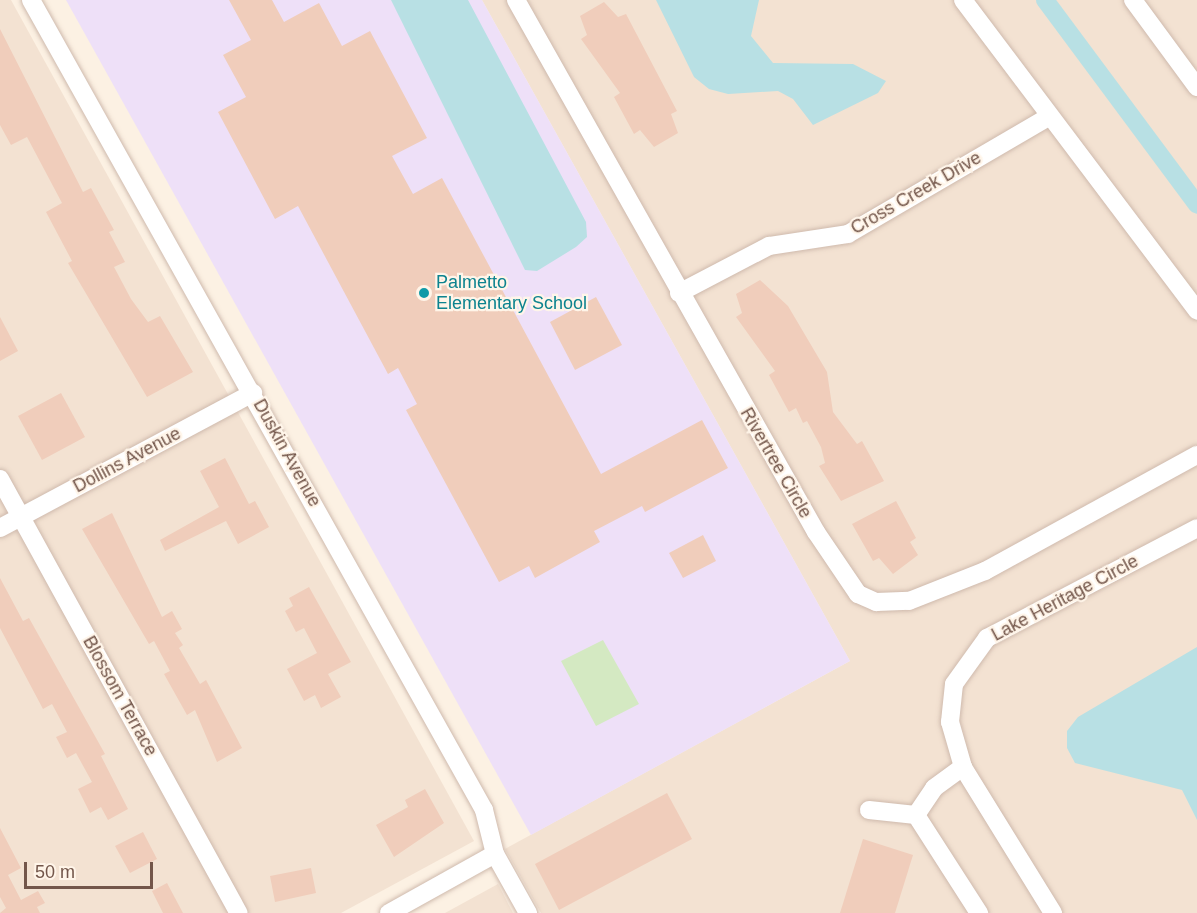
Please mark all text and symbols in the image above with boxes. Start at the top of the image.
street label: Cross Creek Drive [847,147,985,239]
place label: Palmetto Elementary School [436,272,587,314]
marker: Palmetto Elementary School [417,286,431,300]
street label: Duskin Avenue [248,395,326,511]
street label: Rivertree Circle [736,404,816,522]
street label: Dollins Avenue [69,422,185,498]
street label: Lake Heritage Circle [988,550,1142,646]
street label: Blossom Terrace [78,632,162,760]
scale bar [27,850,156,888]
text: 50 m [35,862,75,882]

